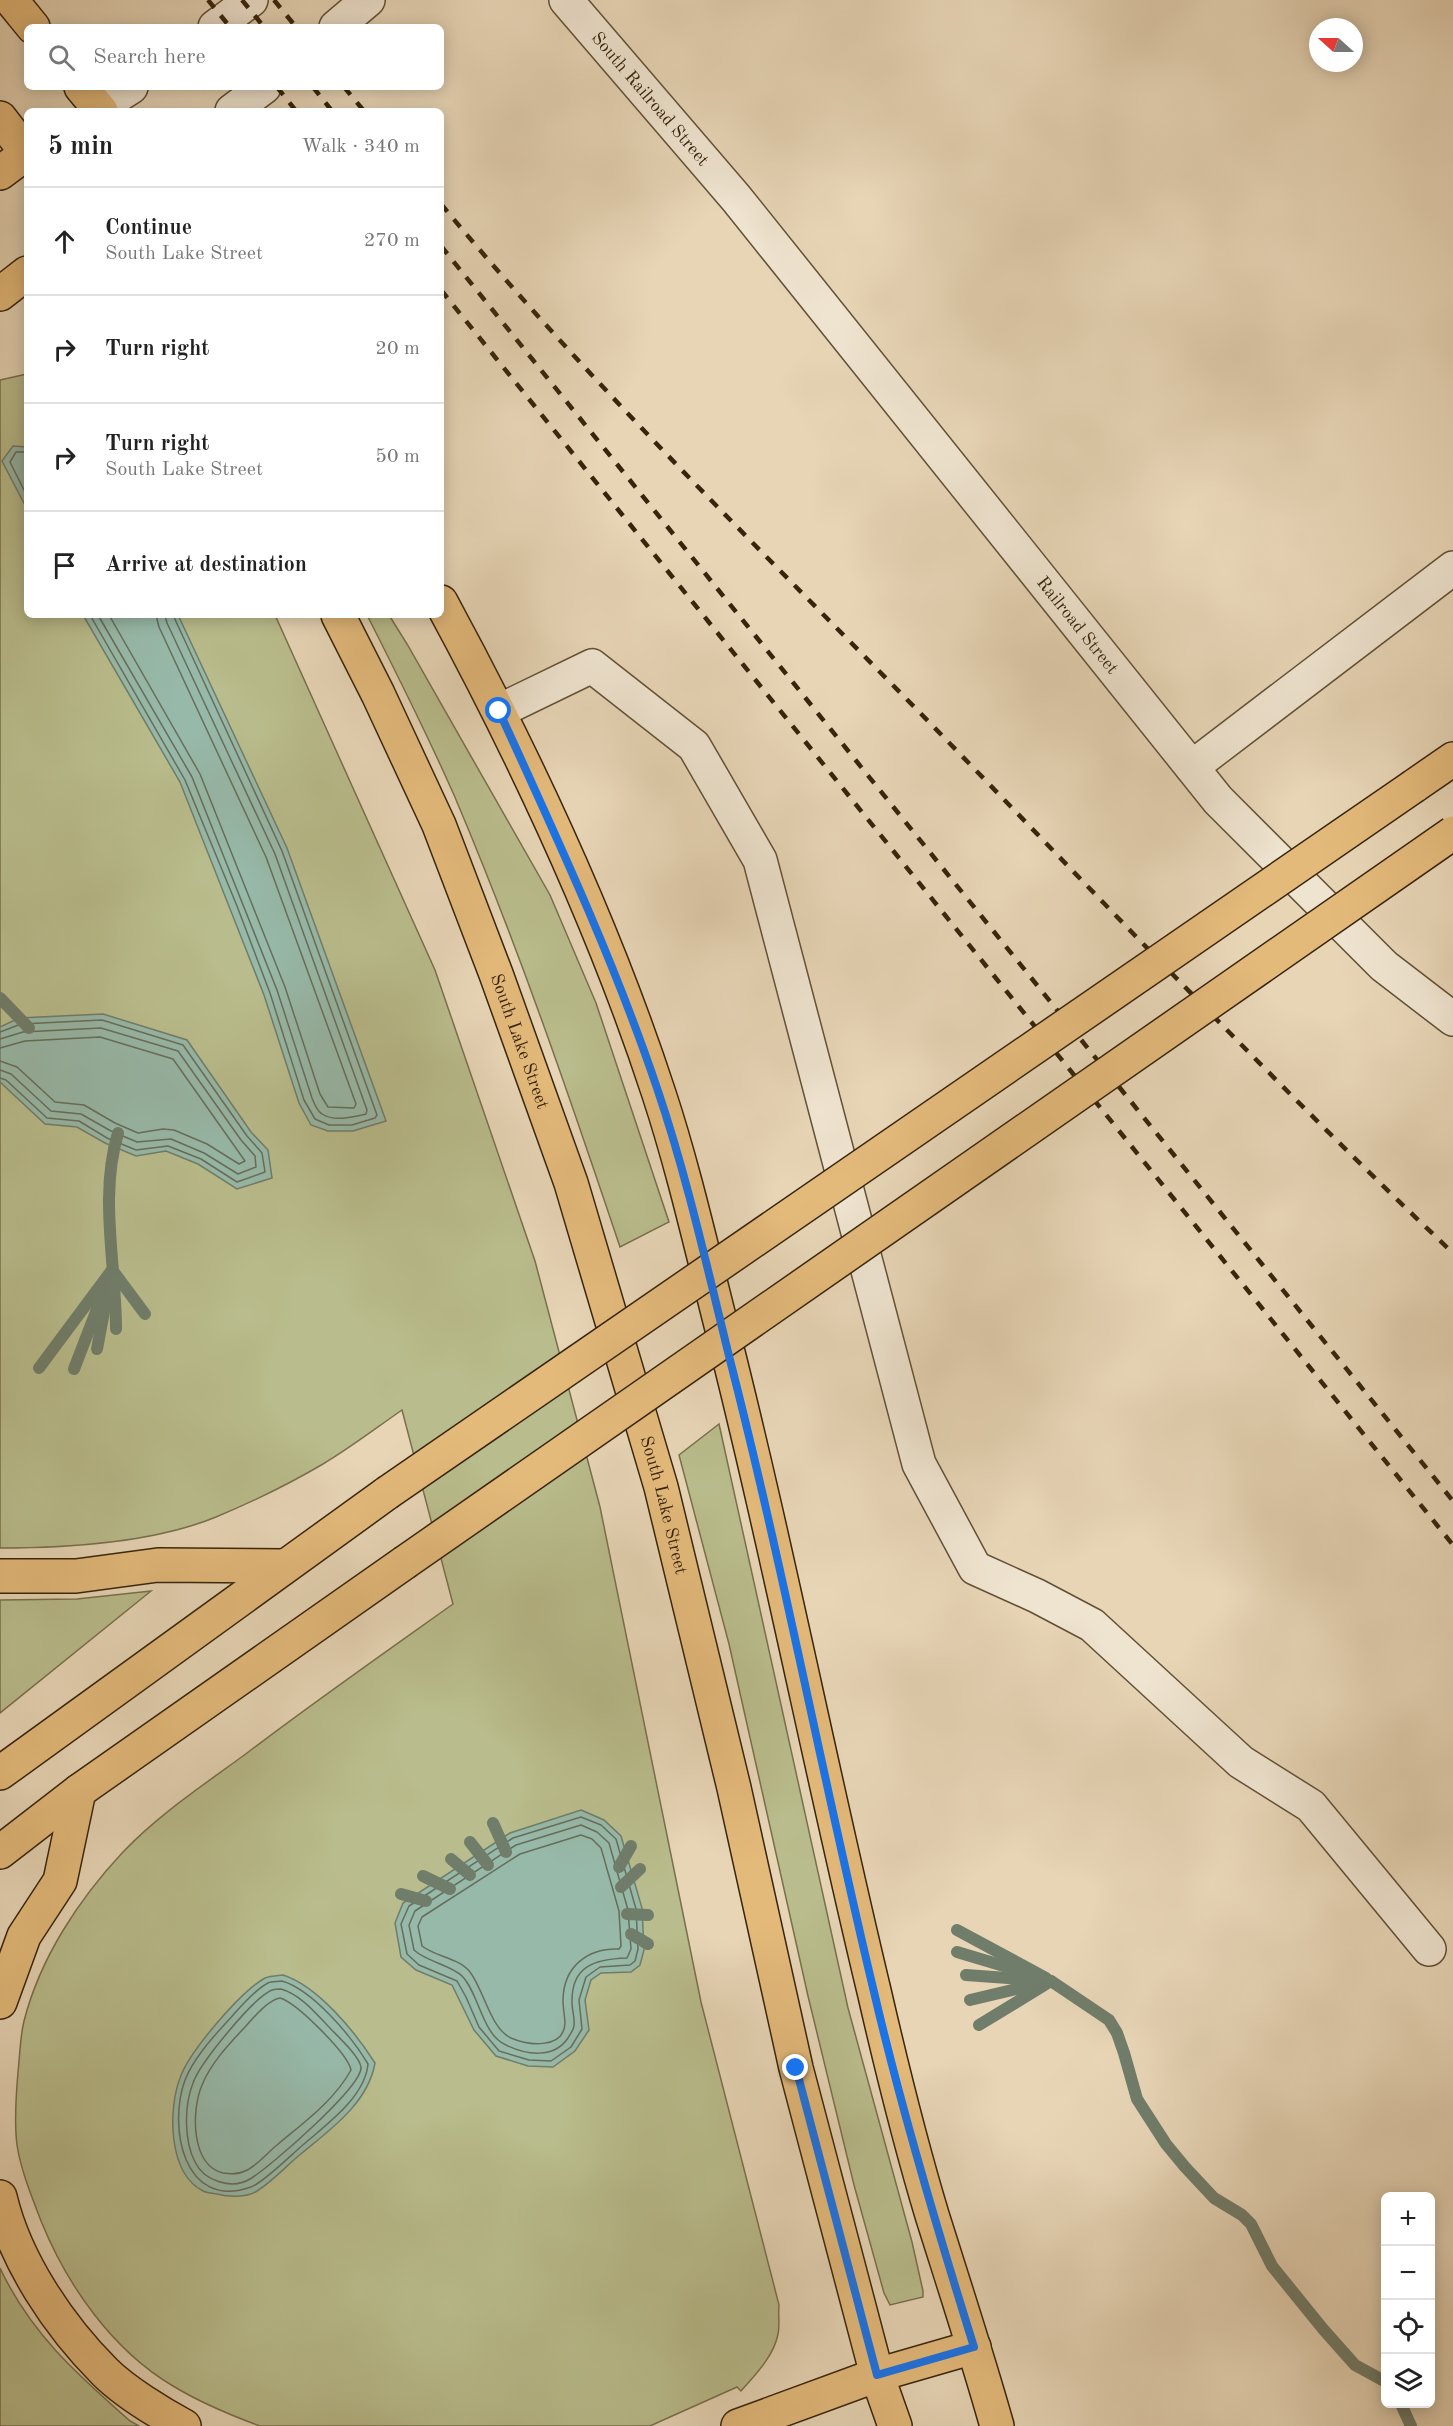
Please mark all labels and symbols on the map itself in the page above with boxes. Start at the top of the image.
north arrow [1309,18,1363,72]
street label: South Railroad Street [588,29,712,170]
street label: Railroad Street [1033,574,1121,678]
route start [485,697,511,723]
street label: South Lake Street [487,972,552,1112]
street label: South Lake Street [636,1434,690,1576]
route end [782,2054,808,2080]

